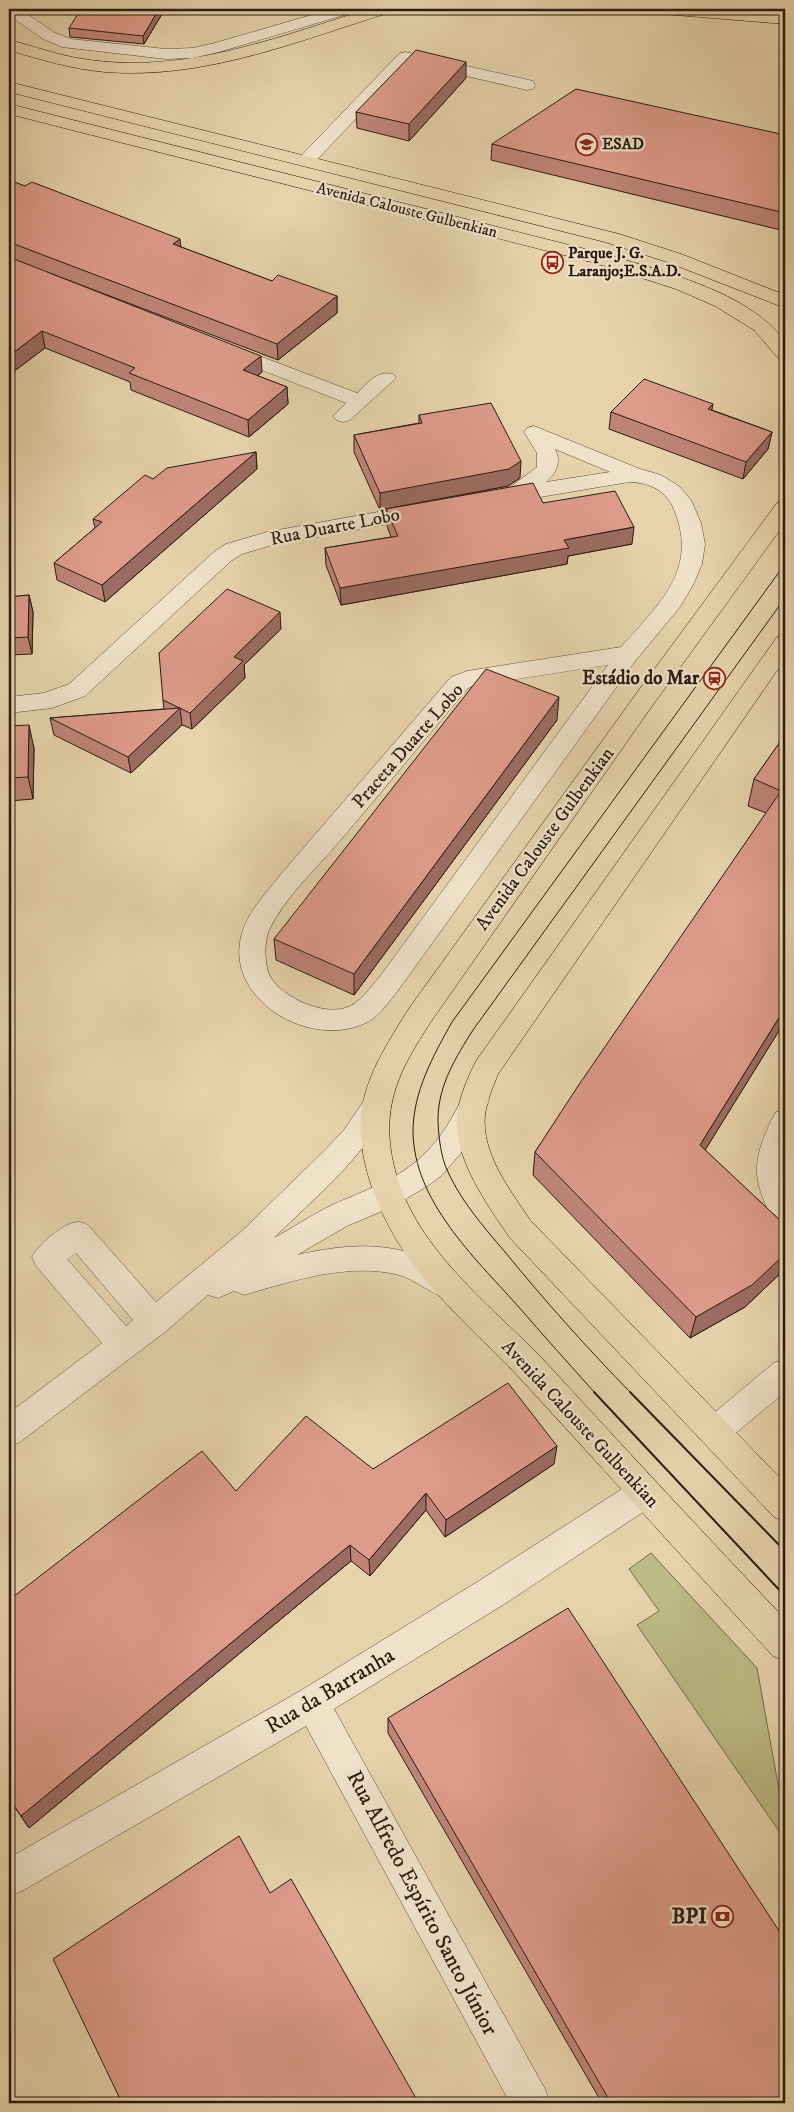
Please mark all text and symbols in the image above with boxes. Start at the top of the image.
school or university icon: ESAD [574,132,598,156]
place label: ESAD [602,134,644,154]
street label: Avenida Calouste Gulbenkian [314,178,500,242]
place label: Parque J. G. Laranjo;E.S.A.D. [568,243,681,281]
bus stop icon: Parque J. G. Laranjo;E.S.A.D. [540,250,564,274]
street label: Rua Duarte Lobo [268,503,402,551]
station icon: Estádio do Mar [703,666,727,690]
place label: Estádio do Mar [582,667,700,690]
street label: Praceta Duarte Lobo [347,679,469,813]
street label: Avenida Calouste Gulbenkian [471,743,619,935]
street label: Avenida Calouste Gulbenkian [496,1335,664,1513]
street label: Rua da Barranha [261,1642,400,1740]
street label: Rua Alfredo Espírito Santo Júnior [341,1766,504,2041]
place label: BPI [671,1903,707,1930]
bank icon: BPI [711,1904,735,1928]

